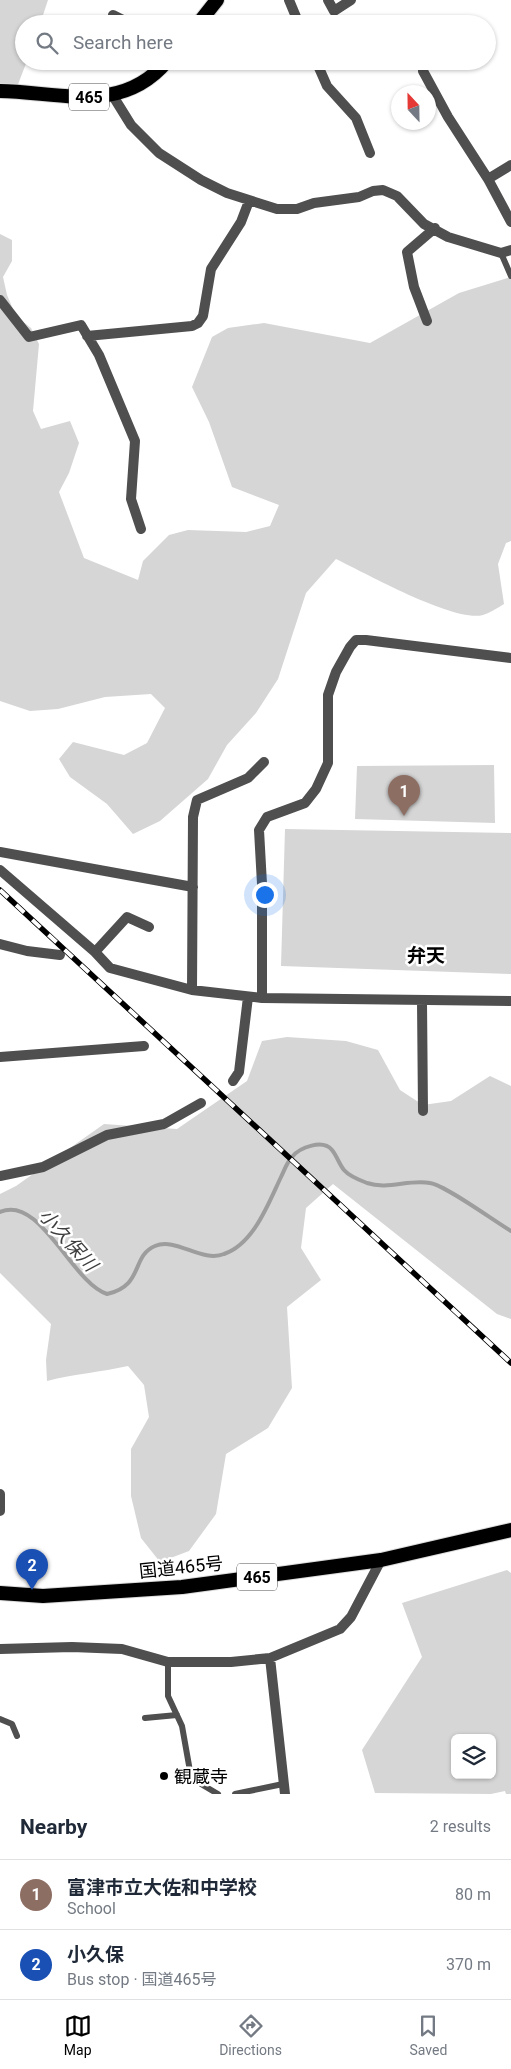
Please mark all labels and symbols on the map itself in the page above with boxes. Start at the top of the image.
road number: 465 [69,84,109,110]
north arrow [391,85,436,130]
pin: 1 [388,775,420,816]
your location [252,882,278,908]
district label: 弁天 [407,944,445,967]
water label: 小久保川 [34,1204,103,1277]
pin: 2 [16,1549,48,1590]
street label: 国道465号 [138,1552,224,1582]
road number: 465 [237,1564,277,1590]
place label: 観蔵寺 [174,1766,228,1787]
marker: 観蔵寺 [158,1770,170,1782]

